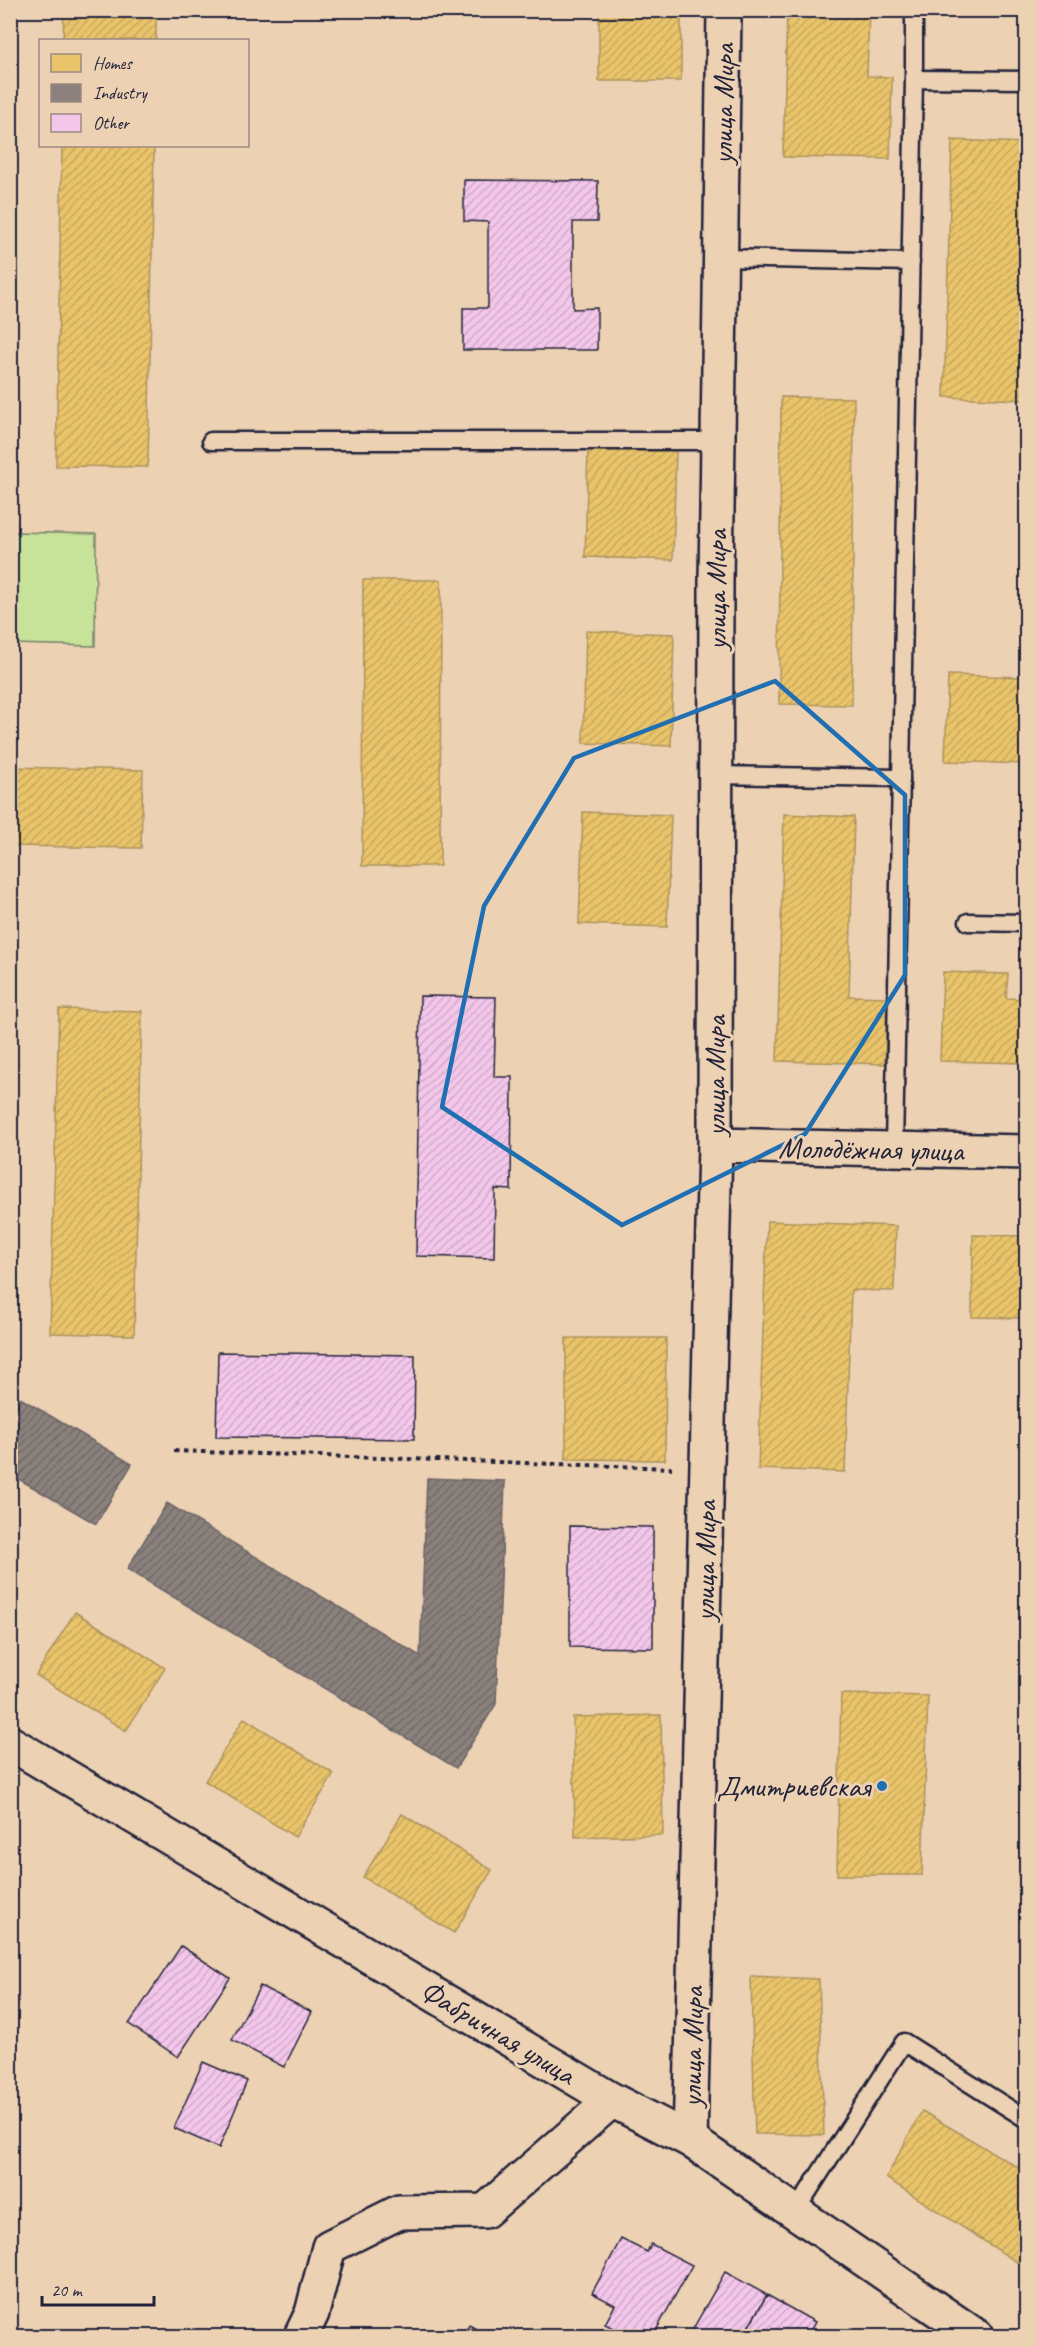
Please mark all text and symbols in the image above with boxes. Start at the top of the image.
legend [39,39,249,147]
street label: улица Мира [703,41,743,167]
text: Homes [93,52,133,74]
text: Industry [93,82,148,104]
text: Other [93,112,130,134]
street label: улица Мира [697,528,735,652]
street label: улица Мира [696,1014,734,1138]
street label: Молодёжная улица [778,1128,966,1170]
street label: улица Мира [685,1498,725,1624]
place label: Дмитриевская [717,1767,873,1805]
marker: Дмитриевская [875,1779,889,1793]
street label: Фабричная улица [414,1971,584,2094]
street label: улица Мира [672,1984,712,2110]
scale bar [42,2269,154,2307]
text: 20 m [51,2279,84,2301]

